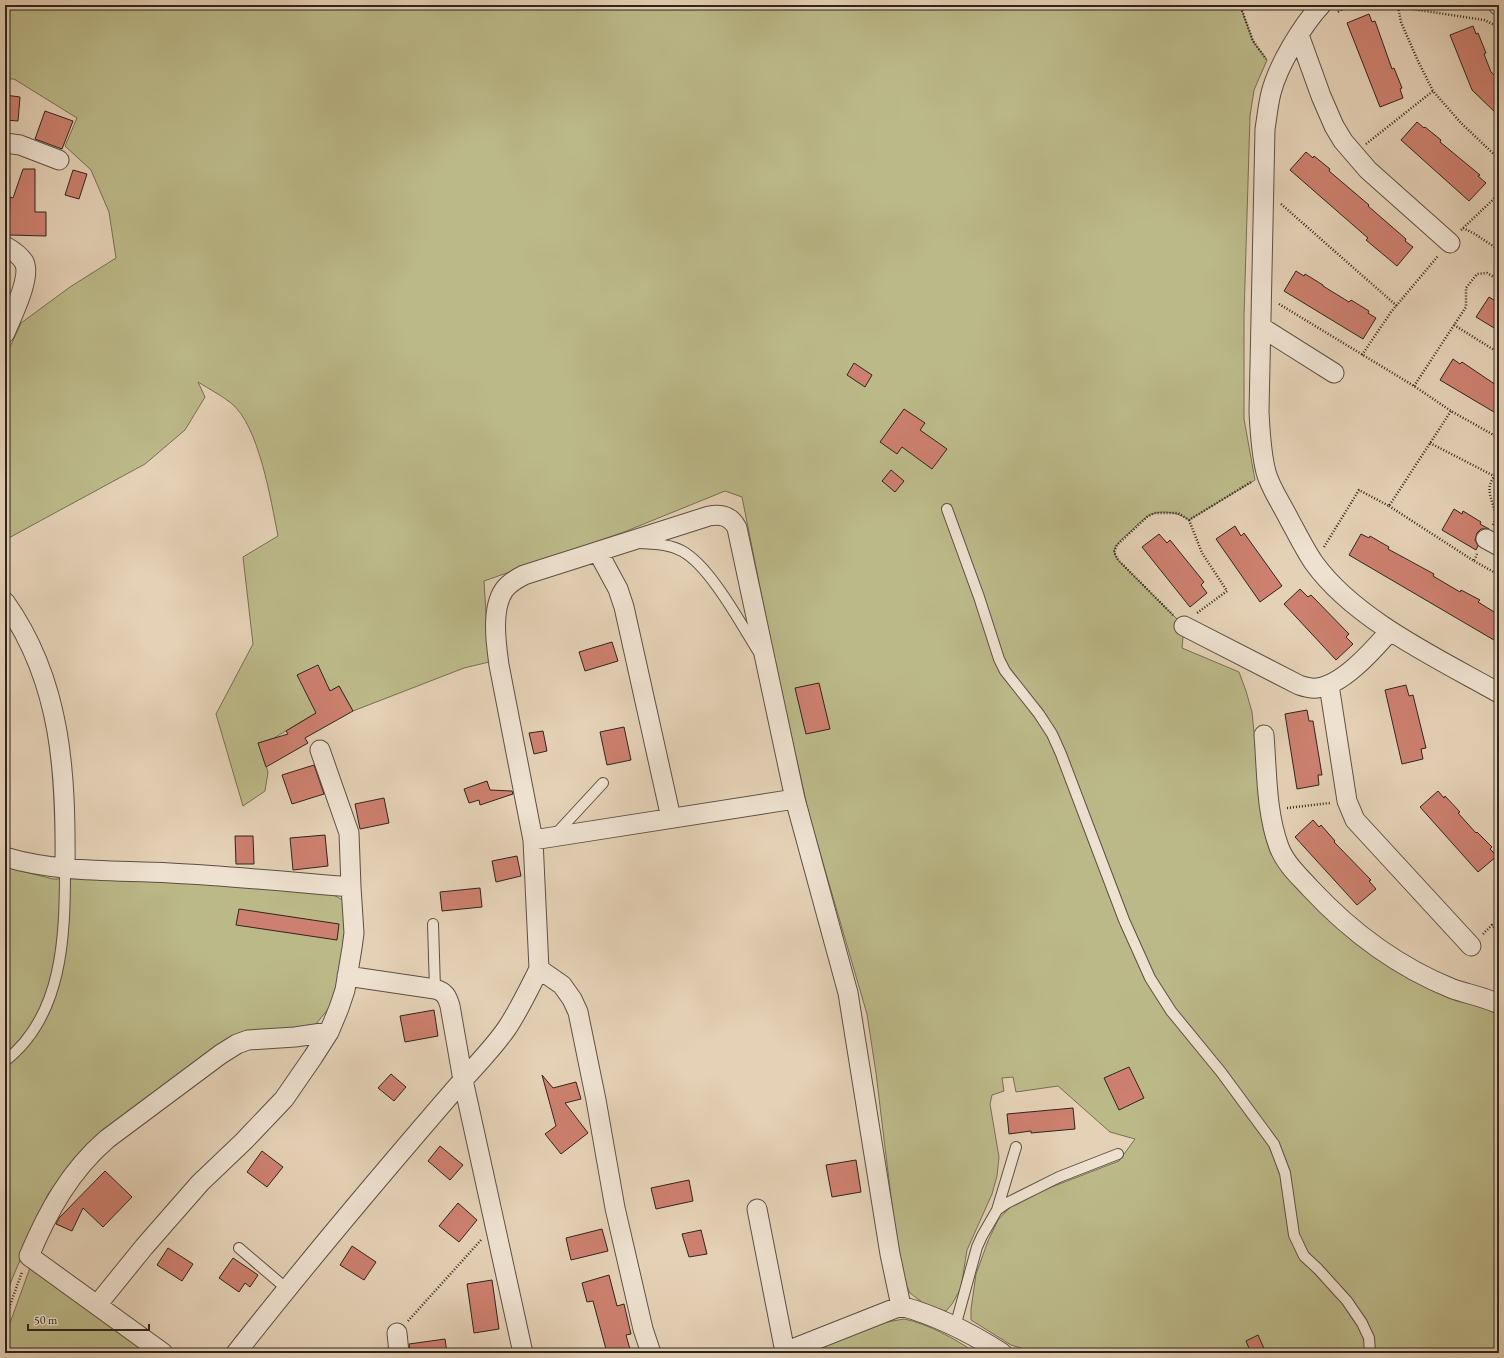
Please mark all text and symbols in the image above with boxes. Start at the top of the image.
scale bar [28,1306,149,1332]
text: 50 m [34,1312,58,1328]

